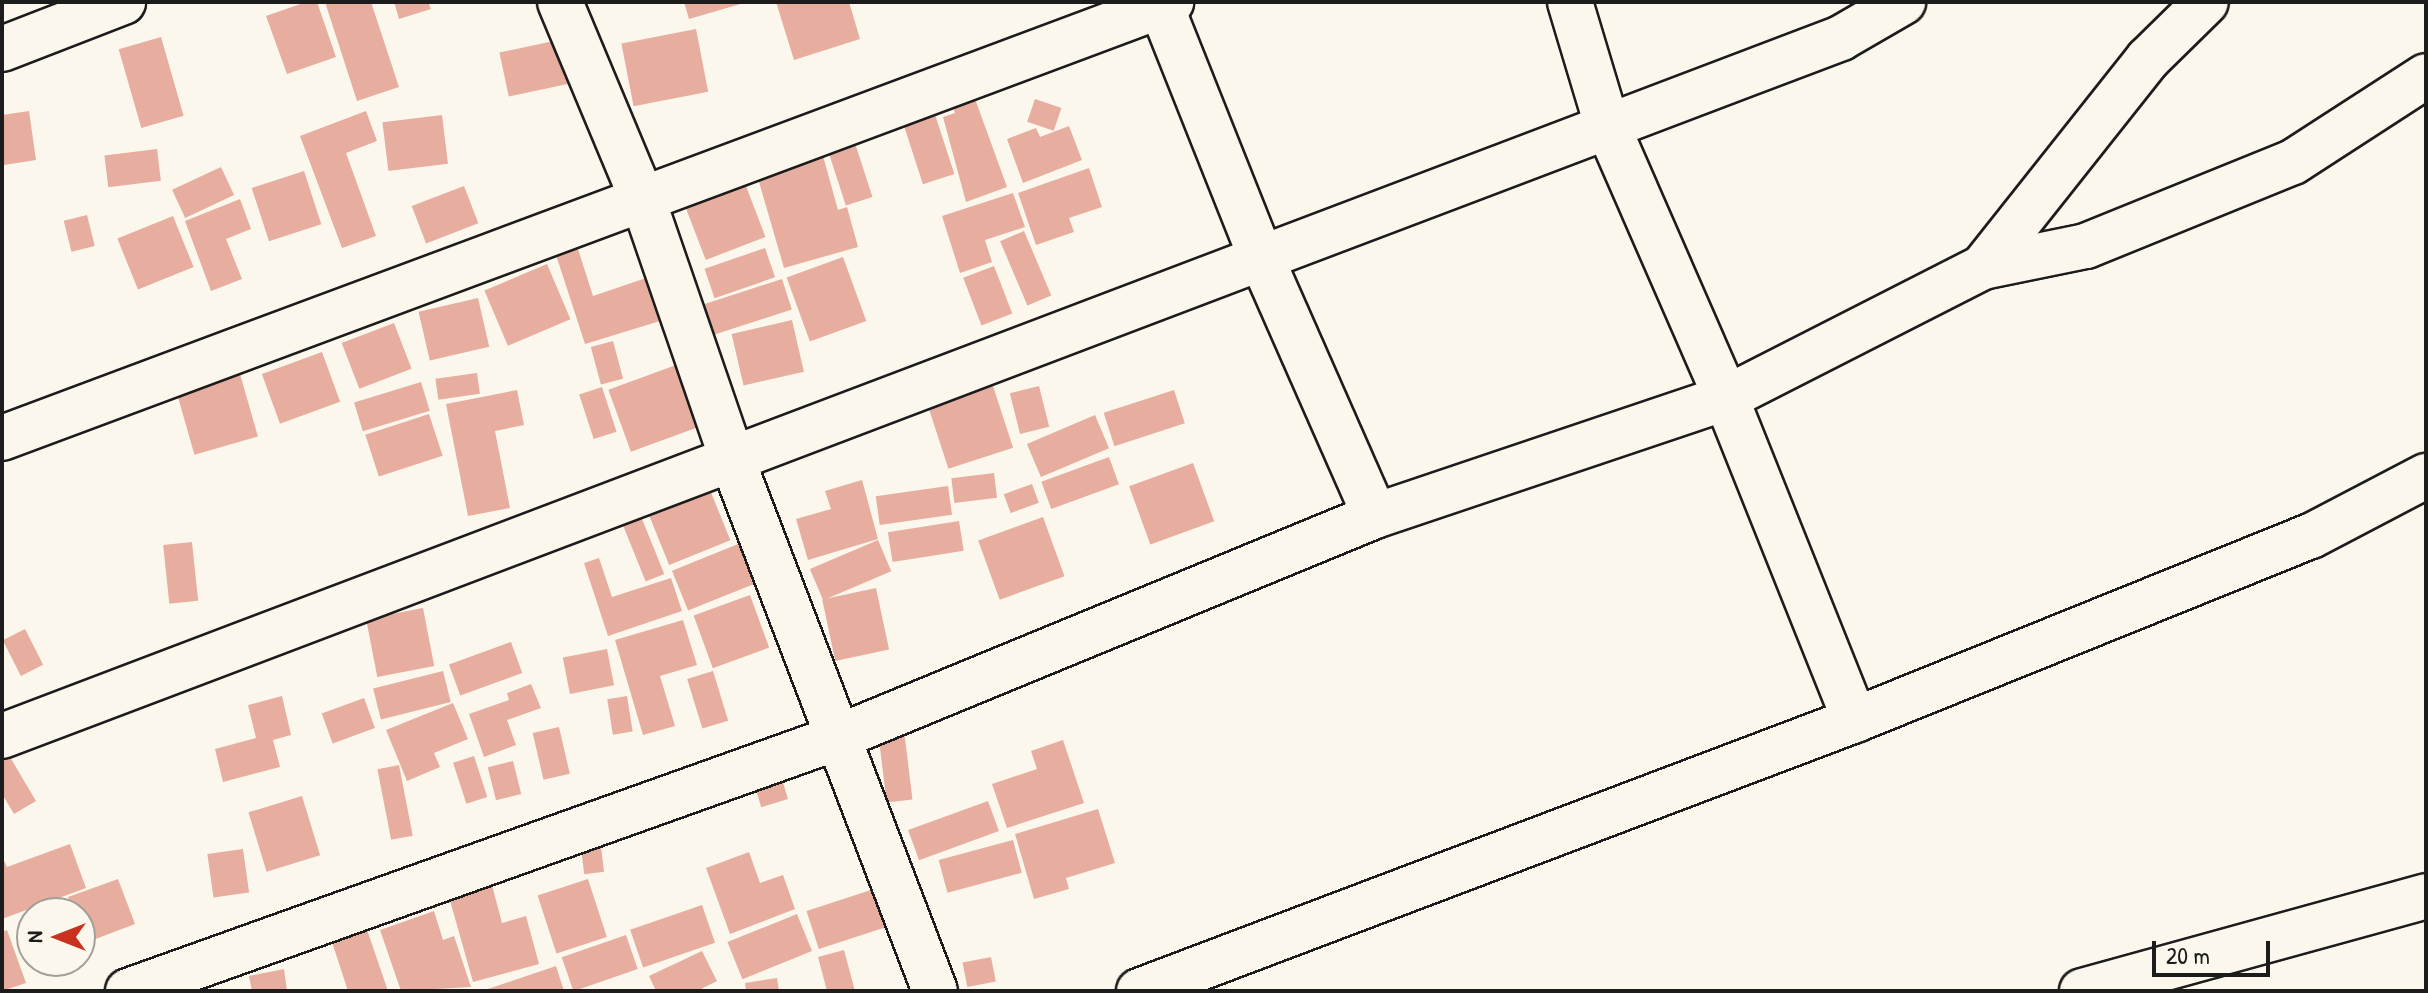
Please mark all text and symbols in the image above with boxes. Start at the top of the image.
north arrow [16,897,96,977]
scale bar [2156,925,2274,975]
text: N [19,931,49,943]
text: 20 m [2166,939,2210,971]

